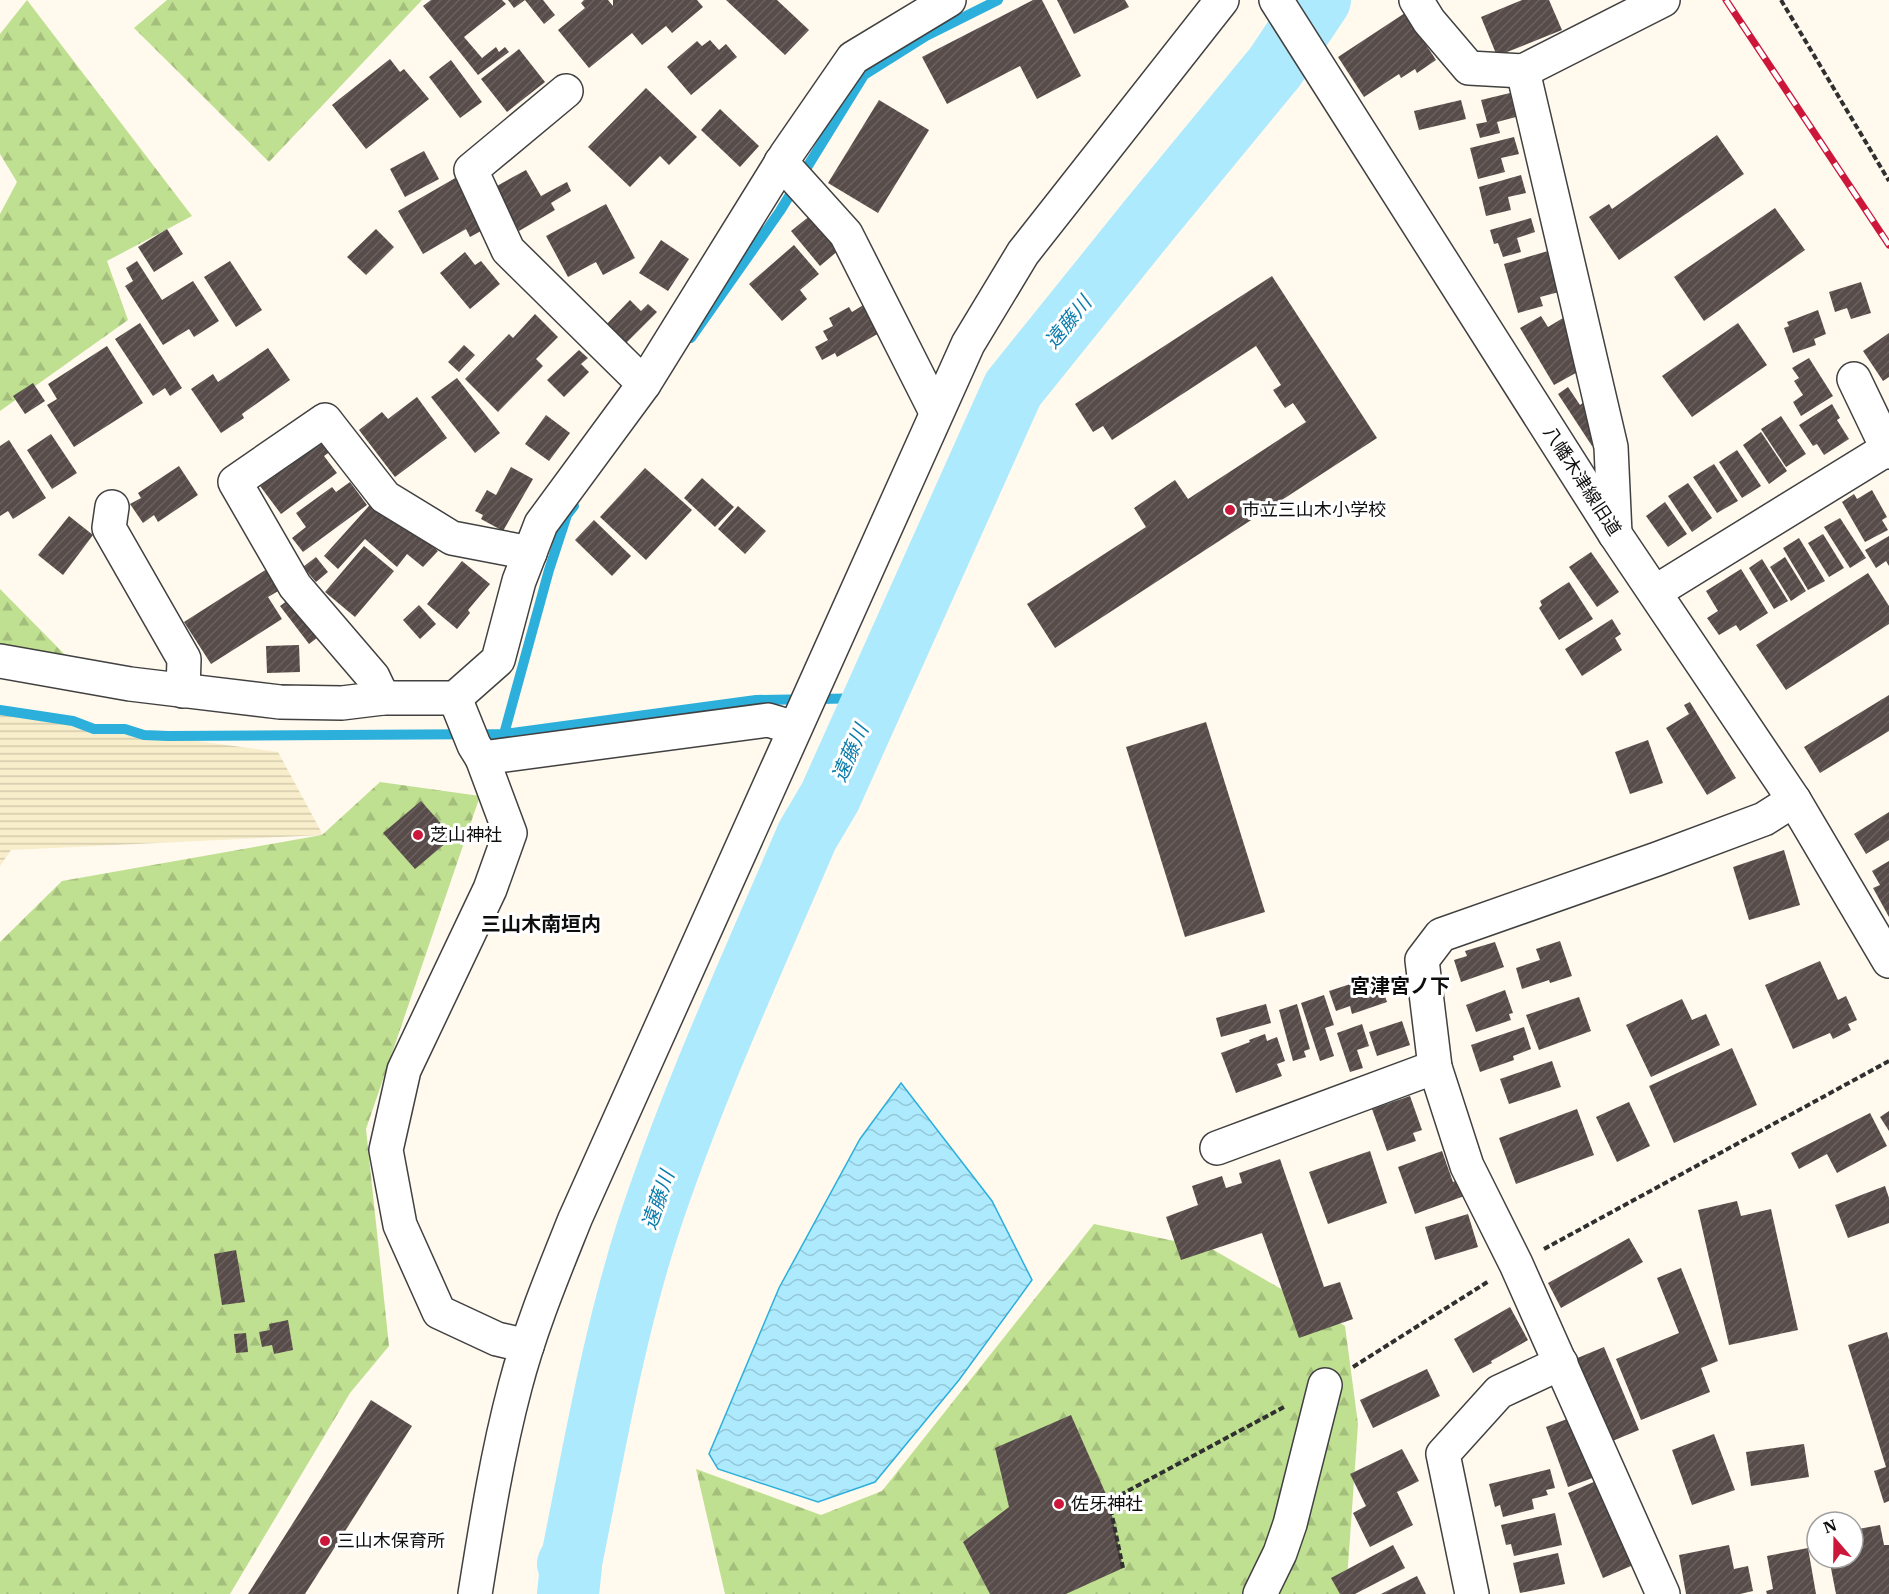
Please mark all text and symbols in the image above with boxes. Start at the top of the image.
water label: 遠藤川 [1038,288,1098,353]
street label: 八幡木津線旧道 [1538,422,1626,540]
place label: 市立三山木小学校 [1242,498,1386,521]
marker: 市立三山木小学校 [1223,503,1237,517]
water label: 遠藤川 [825,718,875,786]
place label: 芝山神社 [430,823,502,846]
marker: 芝山神社 [411,828,425,842]
district label: 三山木南垣内 [481,910,601,937]
district label: 宮津宮ノ下 [1350,972,1450,999]
water label: 遠藤川 [635,1165,681,1233]
place label: 佐牙神社 [1071,1492,1143,1515]
marker: 佐牙神社 [1052,1497,1066,1511]
north arrow [1805,1510,1865,1570]
text: N [1821,1514,1839,1537]
place label: 三山木保育所 [337,1529,445,1552]
marker: 三山木保育所 [318,1534,332,1548]

